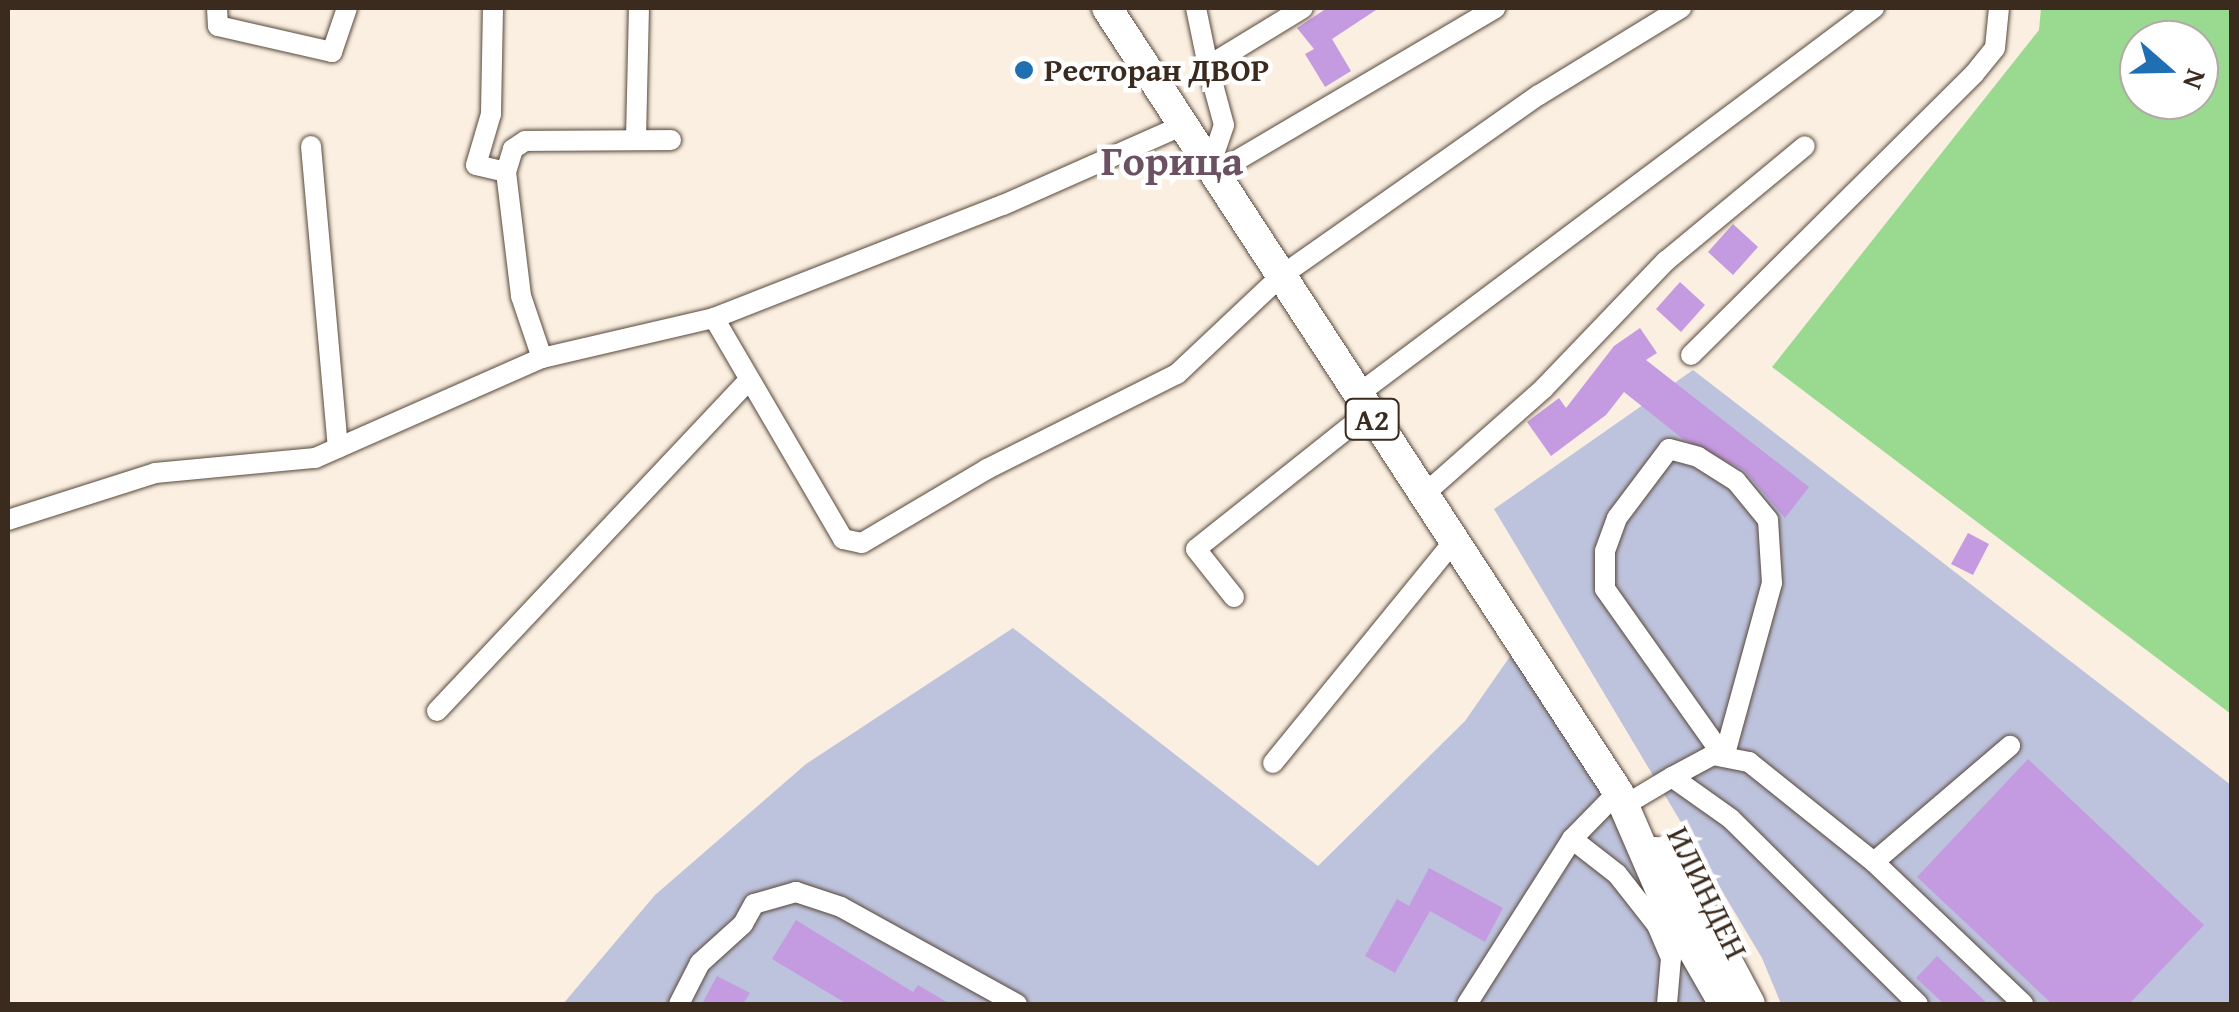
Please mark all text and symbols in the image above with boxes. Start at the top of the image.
north arrow [2119,20,2219,120]
place label: Ресторан ДВОР [1044,51,1269,89]
marker: Ресторан ДВОР [1013,59,1035,81]
text: N [2173,64,2218,96]
district label: Горица [1101,135,1243,185]
road number: A2 [1344,394,1400,444]
street label: ИЛИНДЕН [1658,821,1756,965]

